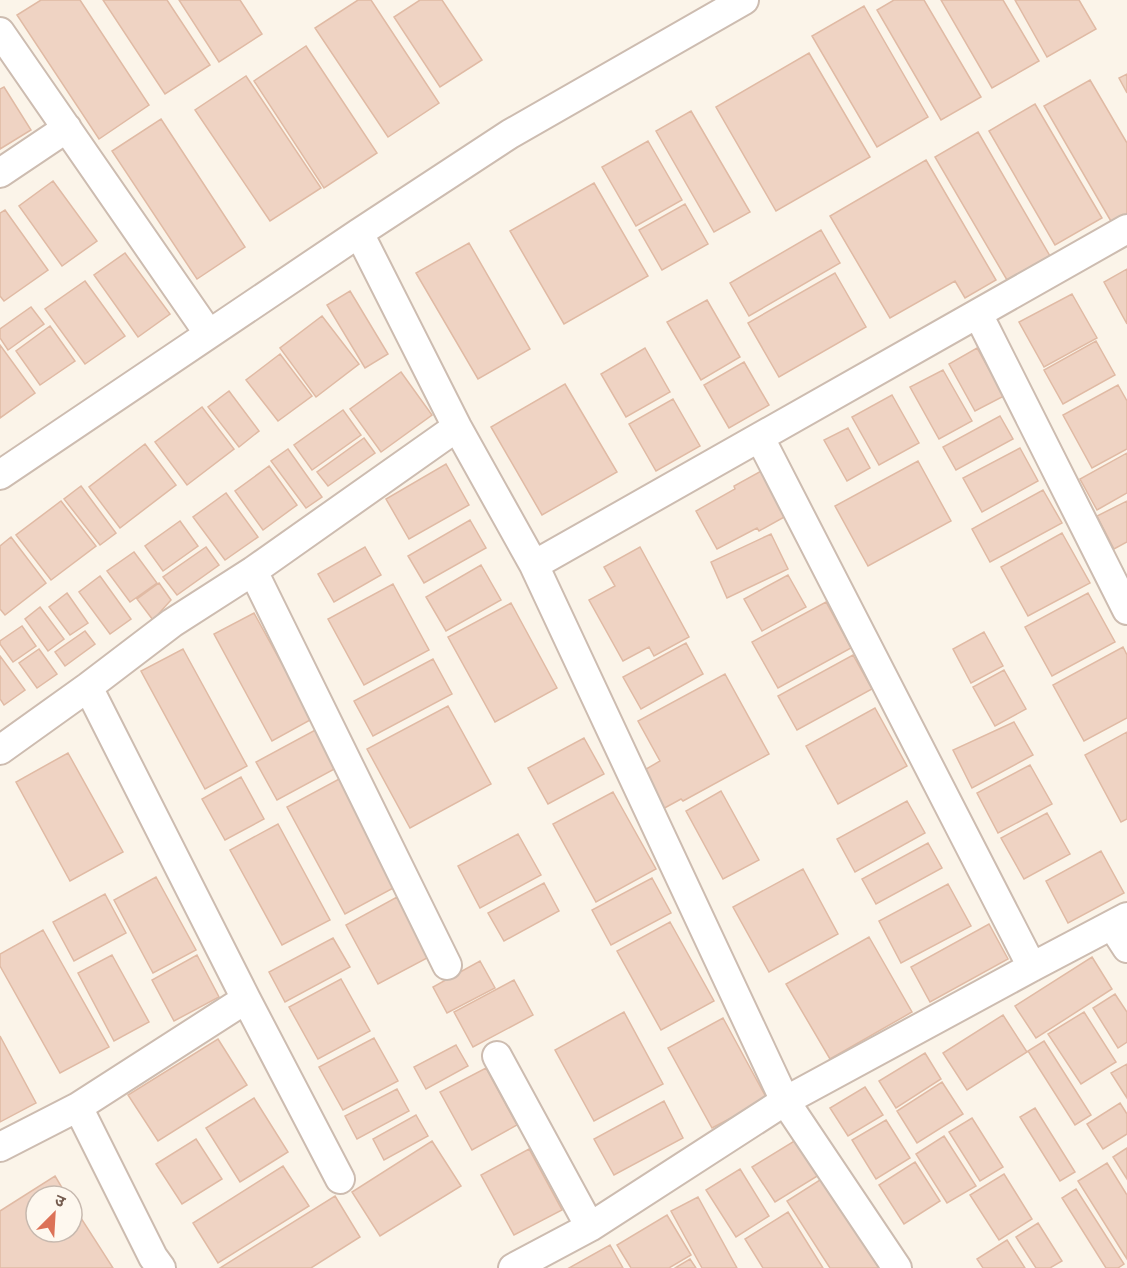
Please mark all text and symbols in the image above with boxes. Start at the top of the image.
north arrow [24,1184,84,1244]
text: उ [51,1190,69,1213]

